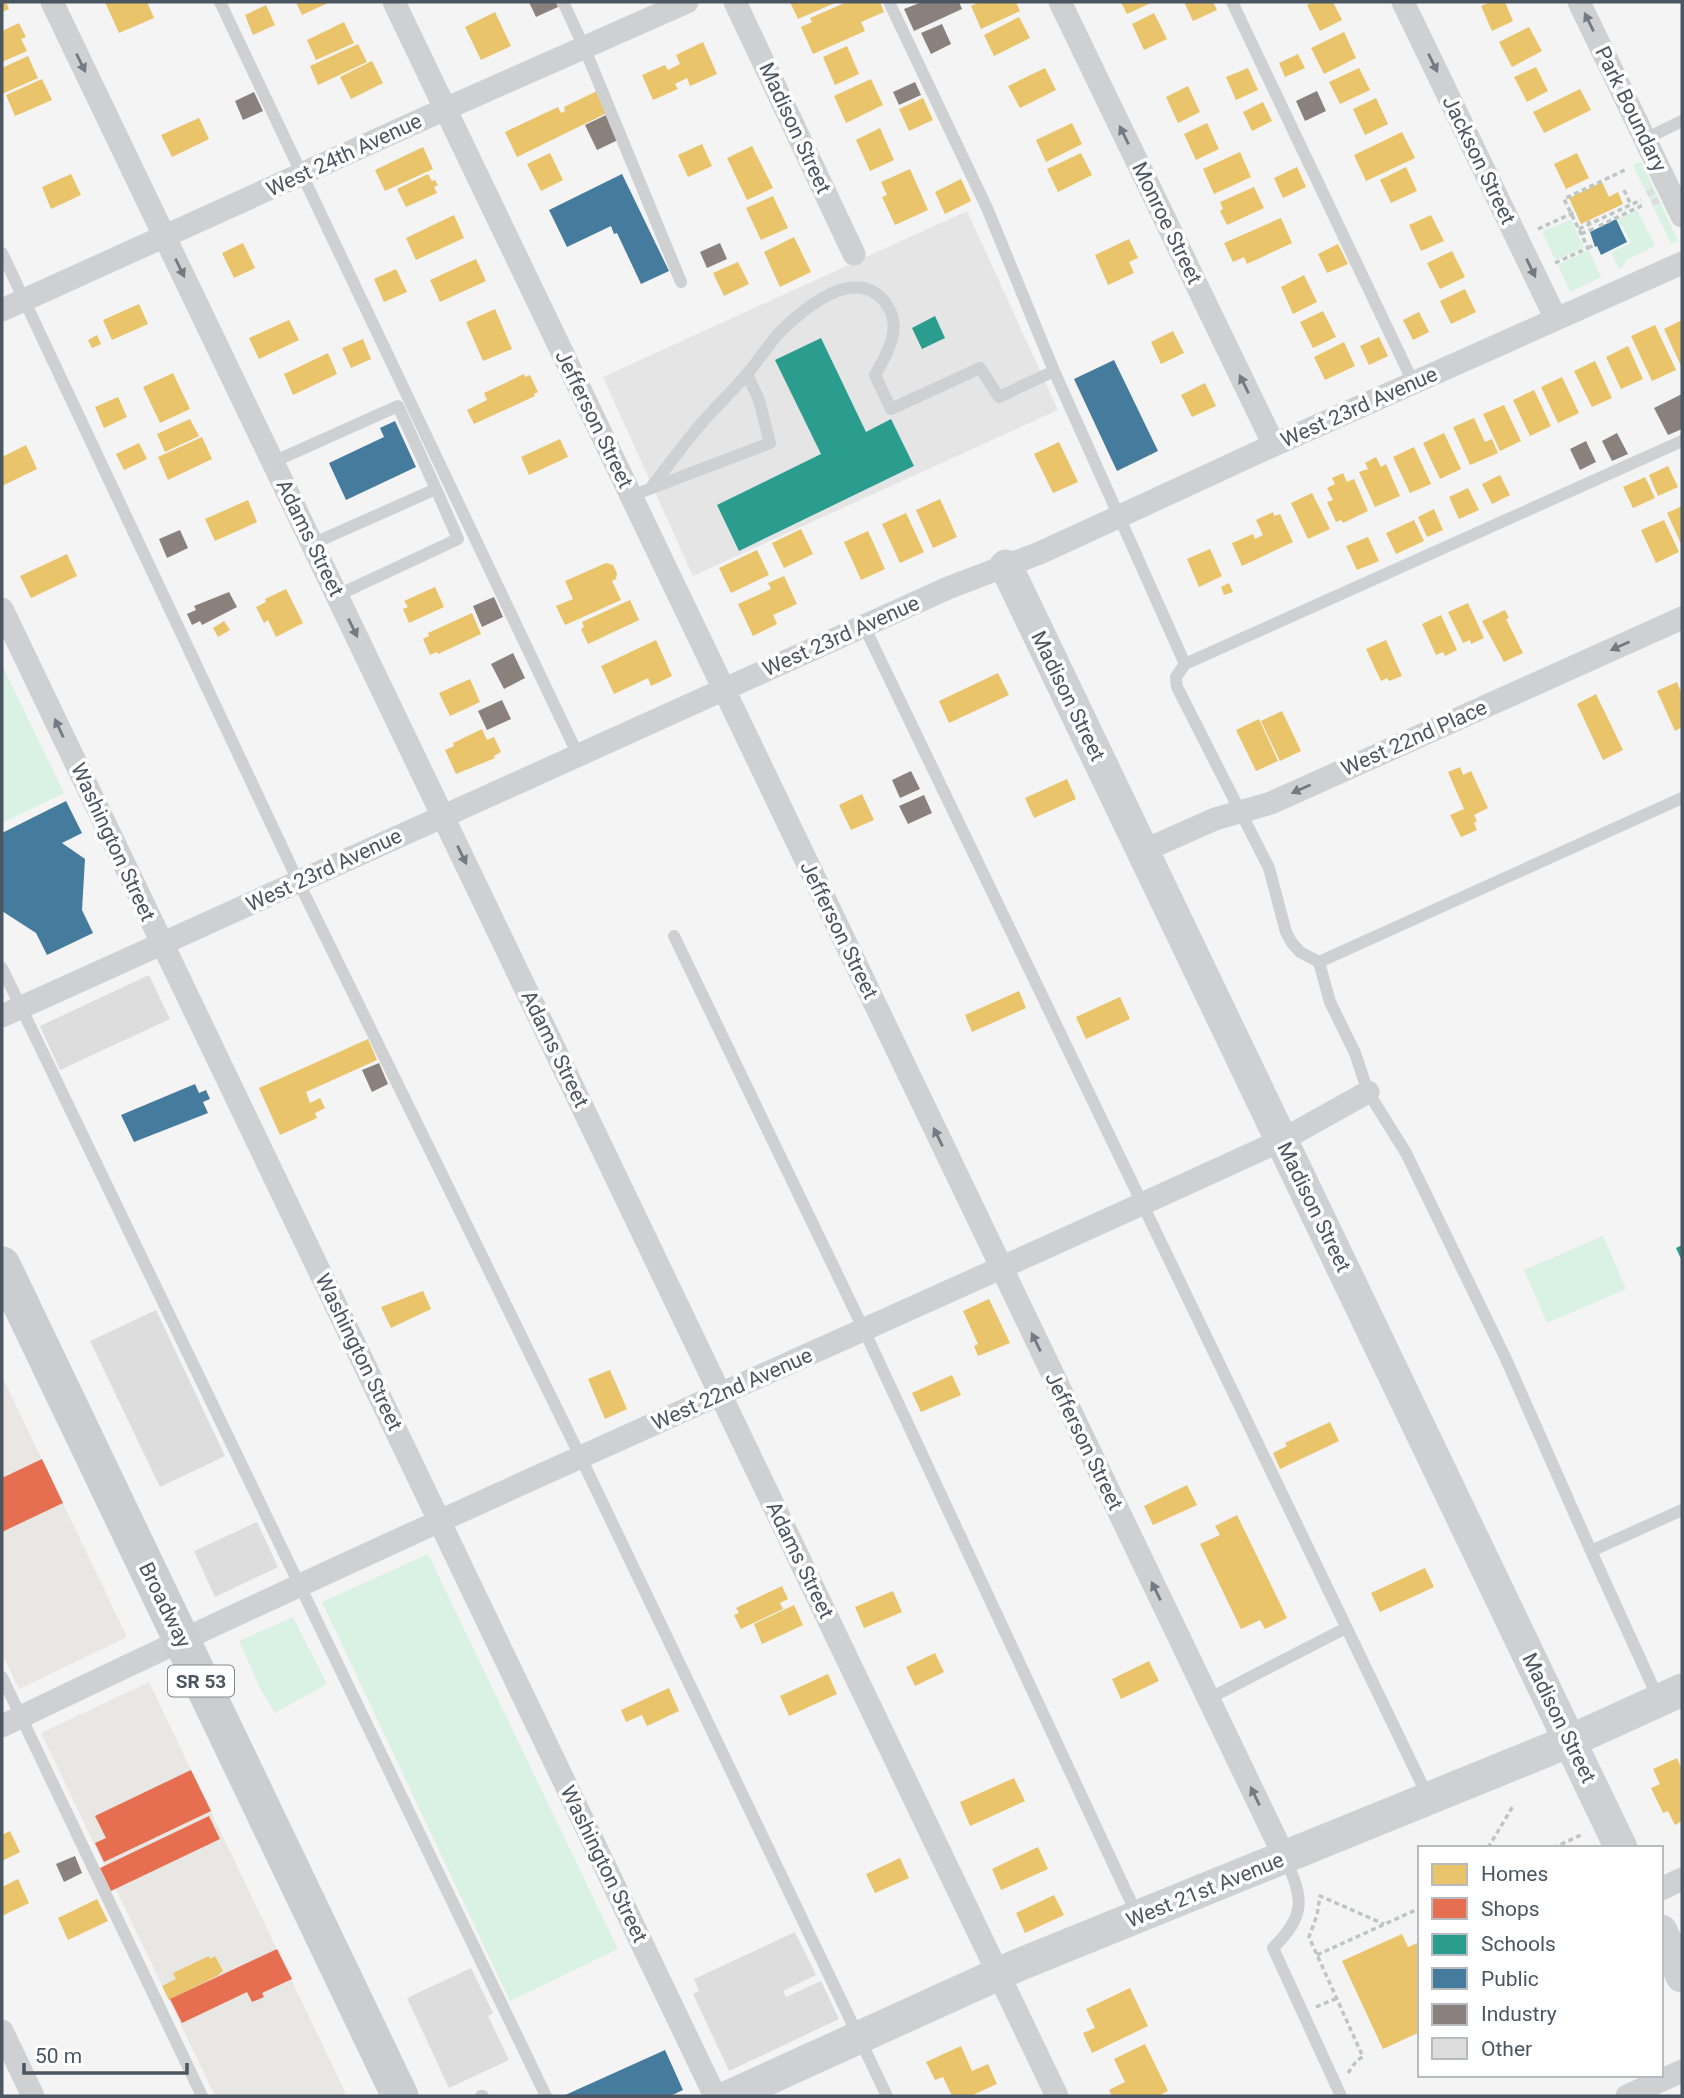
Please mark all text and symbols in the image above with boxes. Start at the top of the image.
one-way arrow [1583,12,1595,32]
street label: Park Boundary [1590,43,1672,176]
one-way arrow [76,53,87,73]
one-way arrow [1427,53,1438,73]
street label: Madison Street [754,59,836,197]
street label: Jackson Street [1438,92,1520,228]
street label: West 24th Avenue [263,109,425,201]
one-way arrow [1119,125,1130,145]
street label: Monroe Street [1127,158,1207,288]
one-way arrow [174,258,185,278]
one-way arrow [1526,258,1537,278]
street label: Jefferson Street [550,346,638,492]
street label: West 23rd Avenue [1277,362,1441,452]
one-way arrow [1239,374,1250,394]
street label: Adams Street [271,476,349,600]
street label: West 23rd Avenue [759,591,923,681]
one-way arrow [347,618,359,638]
street label: Madison Street [1026,627,1110,765]
one-way arrow [1610,640,1630,652]
street label: West 22nd Place [1338,695,1490,781]
one-way arrow [53,718,64,738]
street label: Washington Street [66,759,160,925]
one-way arrow [1291,783,1311,795]
street label: West 23rd Avenue [243,823,405,917]
one-way arrow [457,845,468,865]
street label: Jefferson Street [795,857,883,1003]
street label: Adams Street [516,987,594,1111]
one-way arrow [932,1127,944,1147]
street label: Madison Street [1272,1138,1356,1276]
street label: Washington Street [311,1270,407,1434]
one-way arrow [1031,1332,1042,1353]
street label: West 22nd Avenue [648,1343,816,1435]
street label: Jefferson Street [1040,1368,1128,1514]
street label: Adams Street [761,1498,839,1622]
street label: Broadway [134,1558,196,1652]
one-way arrow [1151,1581,1162,1602]
street label: Madison Street [1517,1649,1601,1787]
road number: SR 53 [168,1666,234,1696]
street label: Washington Street [556,1782,652,1946]
one-way arrow [1250,1786,1261,1806]
legend [1418,1846,1663,2077]
street label: West 21st Avenue [1123,1847,1287,1933]
text: Homes [1481,1862,1548,1886]
text: Shops [1481,1897,1540,1921]
text: Schools [1481,1932,1556,1956]
text: Public [1481,1967,1539,1991]
text: Industry [1481,2002,1557,2026]
scale bar [24,2032,187,2076]
text: Other [1481,2037,1532,2061]
text: 50 m [35,2044,82,2068]

